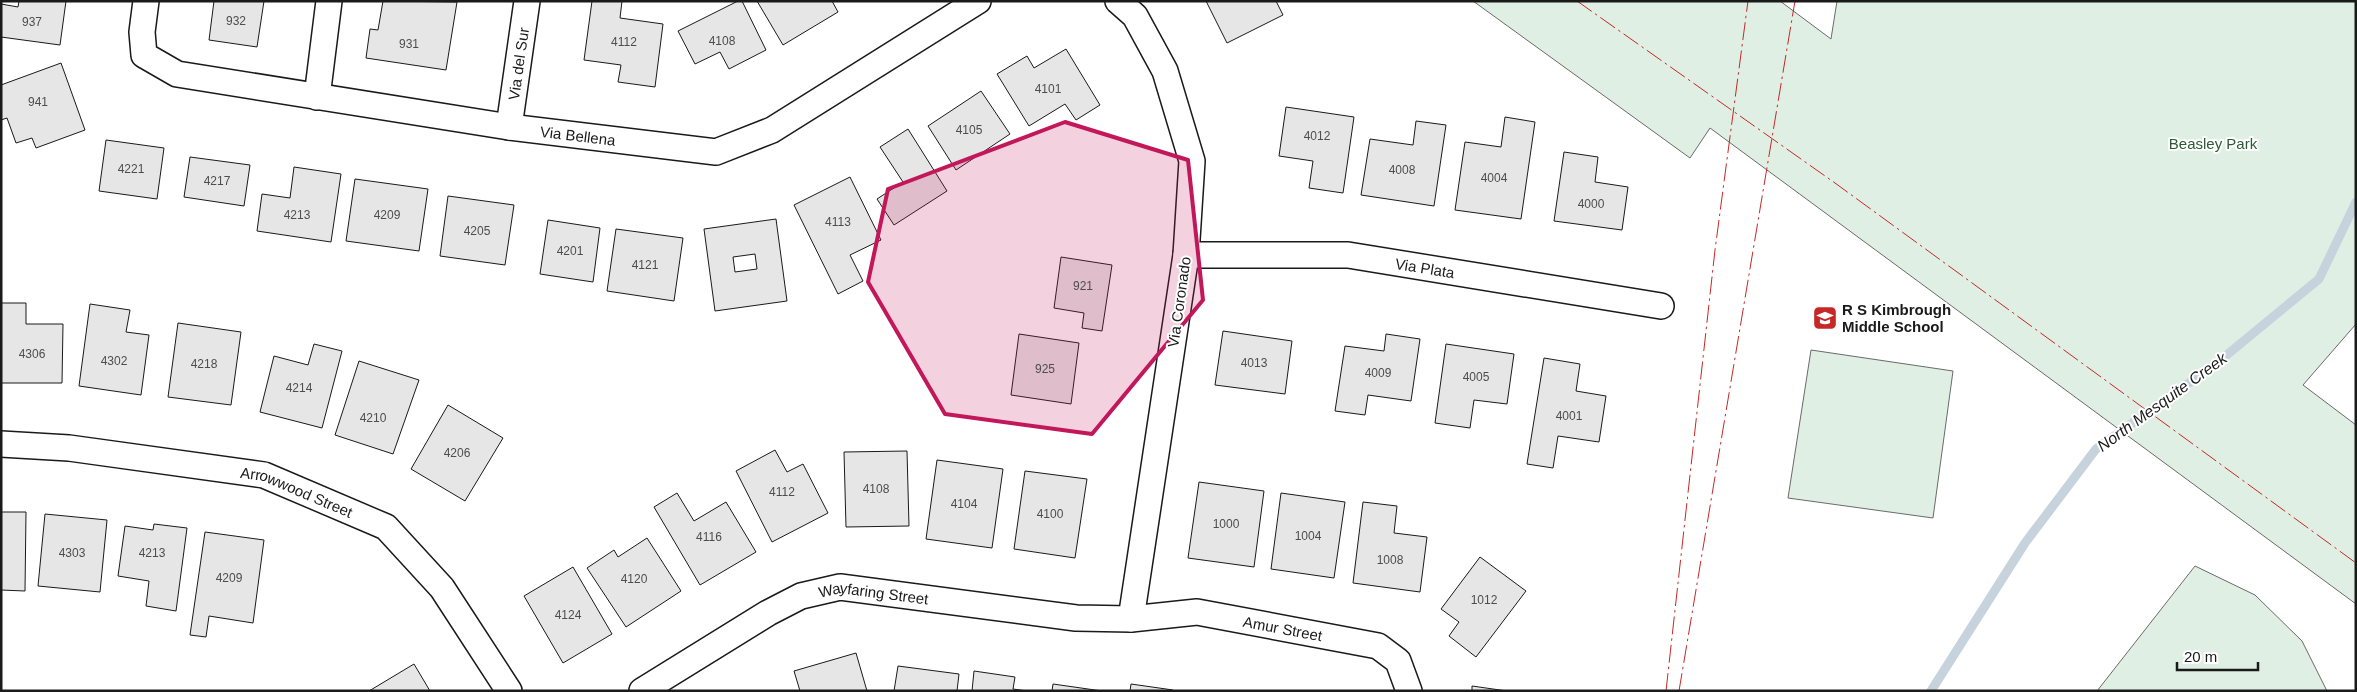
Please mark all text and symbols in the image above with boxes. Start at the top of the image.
house number: 932 [226,14,246,28]
house number: 937 [22,15,42,29]
street label: Via del Sur [504,26,532,101]
house number: 4108 [709,34,736,48]
house number: 4112 [611,35,637,49]
house number: 931 [399,37,419,51]
house number: 4101 [1035,82,1062,96]
house number: 941 [28,95,48,109]
street label: Via Bellena [539,122,617,148]
house number: 4105 [956,123,983,137]
house number: 4012 [1304,129,1331,143]
park label: Beasley Park [2169,135,2258,152]
house number: 4221 [118,162,145,176]
house number: 4008 [1389,163,1416,177]
house number: 4004 [1481,171,1508,185]
house number: 4217 [204,174,231,188]
house number: 4000 [1578,197,1605,211]
house number: 4213 [284,208,311,222]
house number: 4209 [374,208,401,222]
house number: 4113 [825,215,851,229]
house number: 4205 [464,224,491,238]
house number: 4201 [557,244,584,258]
street label: Via Plata [1394,254,1457,281]
street label: Via Coronado [1164,256,1194,348]
house number: 4121 [632,258,659,272]
house number: 921 [1073,279,1093,293]
place label: R S Kimbrough Middle School [1842,301,1951,335]
school or university icon: R S Kimbrough Middle School [1812,305,1838,331]
house number: 4306 [19,347,46,361]
water label: North Mesquite Creek [2094,349,2231,455]
house number: 4302 [101,354,128,368]
house number: 4013 [1241,356,1268,370]
house number: 4218 [191,357,218,371]
house number: 925 [1035,362,1055,376]
house number: 4009 [1365,366,1392,380]
house number: 4005 [1463,370,1490,384]
house number: 4214 [286,381,313,395]
house number: 4001 [1556,409,1583,423]
house number: 4210 [360,411,387,425]
house number: 4206 [444,446,471,460]
street label: Arrowwood Street [239,463,356,521]
house number: 4108 [863,482,890,496]
house number: 4112 [769,485,795,499]
house number: 4104 [951,497,978,511]
house number: 4100 [1037,507,1064,521]
house number: 1000 [1213,517,1240,531]
house number: 1004 [1295,529,1322,543]
house number: 4116 [696,530,722,544]
house number: 4303 [59,546,86,560]
house number: 4213 [139,546,166,560]
house number: 1008 [1377,553,1404,567]
house number: 4209 [216,571,243,585]
house number: 4120 [621,572,648,586]
street label: Wayfaring Street [817,579,930,607]
house number: 1012 [1471,593,1498,607]
house number: 4124 [555,608,582,622]
street label: Amur Street [1242,612,1324,644]
scale bar [2177,640,2258,672]
text: 20 m [2184,648,2217,665]

